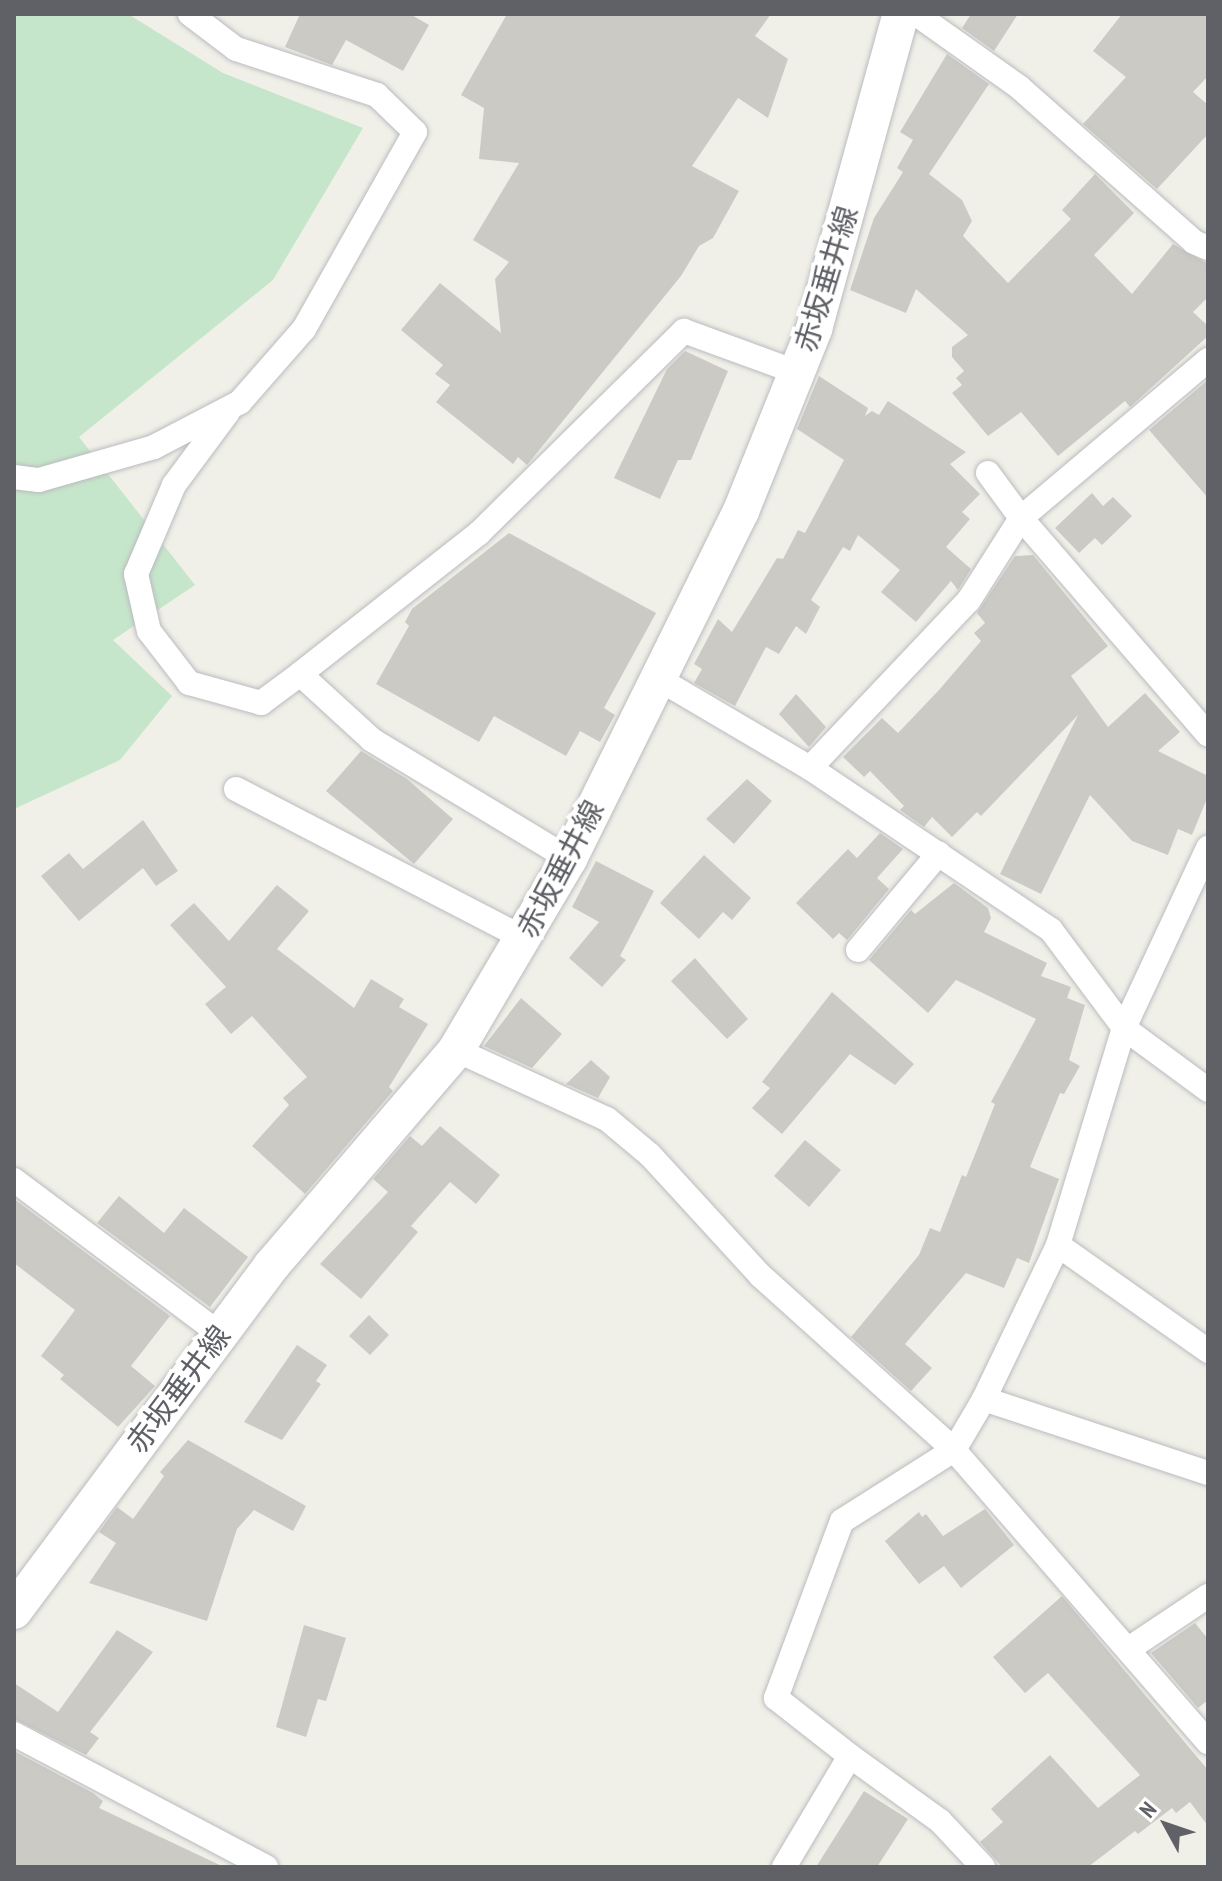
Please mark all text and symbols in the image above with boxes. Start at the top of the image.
street label: 赤坂垂井線 [787,202,865,356]
street label: 赤坂垂井線 [509,794,611,944]
street label: 赤坂垂井線 [118,1318,238,1460]
north arrow [1126,1785,1206,1865]
text: N [1133,1796,1162,1823]

